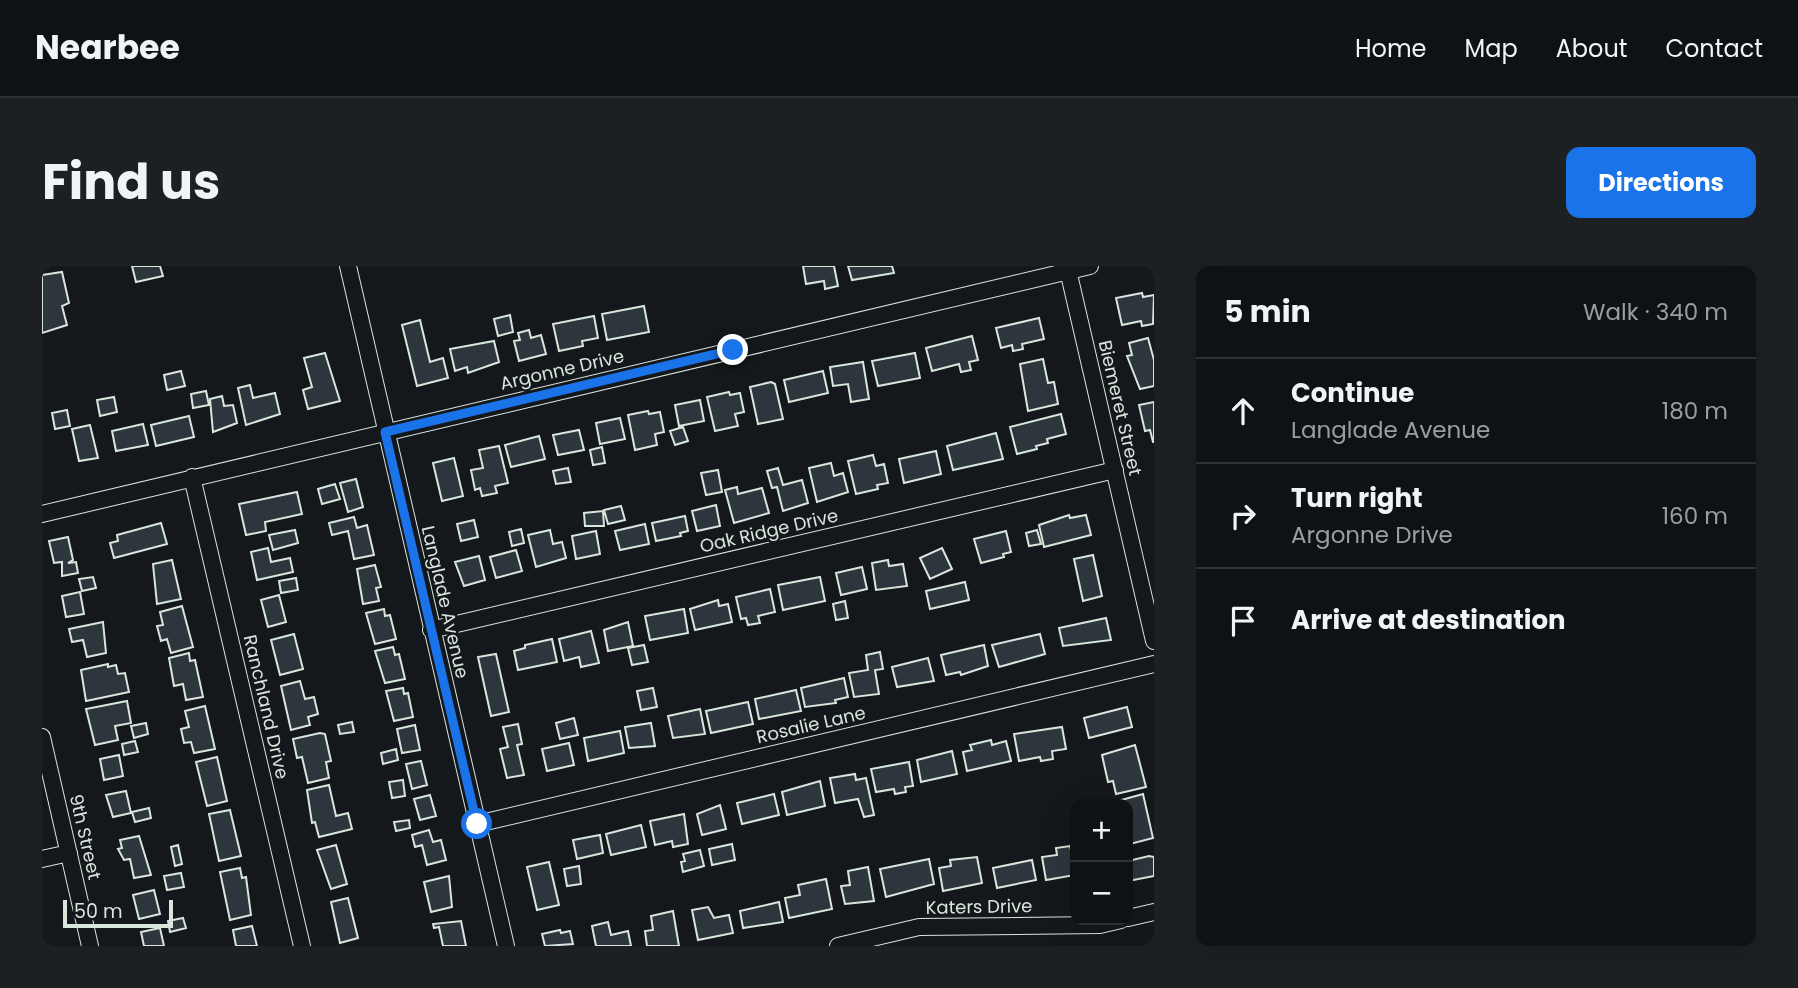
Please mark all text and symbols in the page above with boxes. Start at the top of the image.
text: Nearbee [35,24,180,71]
text: Home [1355,32,1427,65]
text: Map [1465,32,1518,65]
text: About [1556,32,1627,65]
text: Contact [1665,32,1763,65]
button: Directions [1566,147,1756,218]
text: Find us [42,148,220,216]
text: 5 min [1224,290,1311,333]
text: Walk · 340 m [1583,296,1728,328]
route end [717,334,748,365]
street label: Biemeret Street [1093,338,1148,478]
street label: Argonne Drive [497,343,626,396]
text: Continue [1291,375,1414,411]
icon: ahead [1224,392,1262,430]
text: 180 m [1662,395,1728,427]
text: Langlade Avenue [1291,414,1490,446]
text: Turn right [1291,480,1423,516]
icon: right [1224,497,1262,535]
text: 160 m [1662,500,1728,532]
street label: Oak Ridge Drive [697,502,840,559]
text: Argonne Drive [1291,519,1453,551]
street label: Langlade Avenue [416,523,475,681]
icon: arrive [1224,602,1262,640]
text: Arrive at destination [1291,602,1566,638]
street label: Ranchland Drive [238,632,295,781]
street label: Rosalie Lane [754,700,868,749]
street label: 9th Street [64,792,107,882]
map controls [1070,799,1133,925]
button: + [1070,799,1133,862]
route start [461,808,492,839]
button: − [1070,862,1133,925]
street label: Katers Drive [925,893,1033,920]
scale bar [63,897,173,929]
text: 50 m [74,898,123,925]

